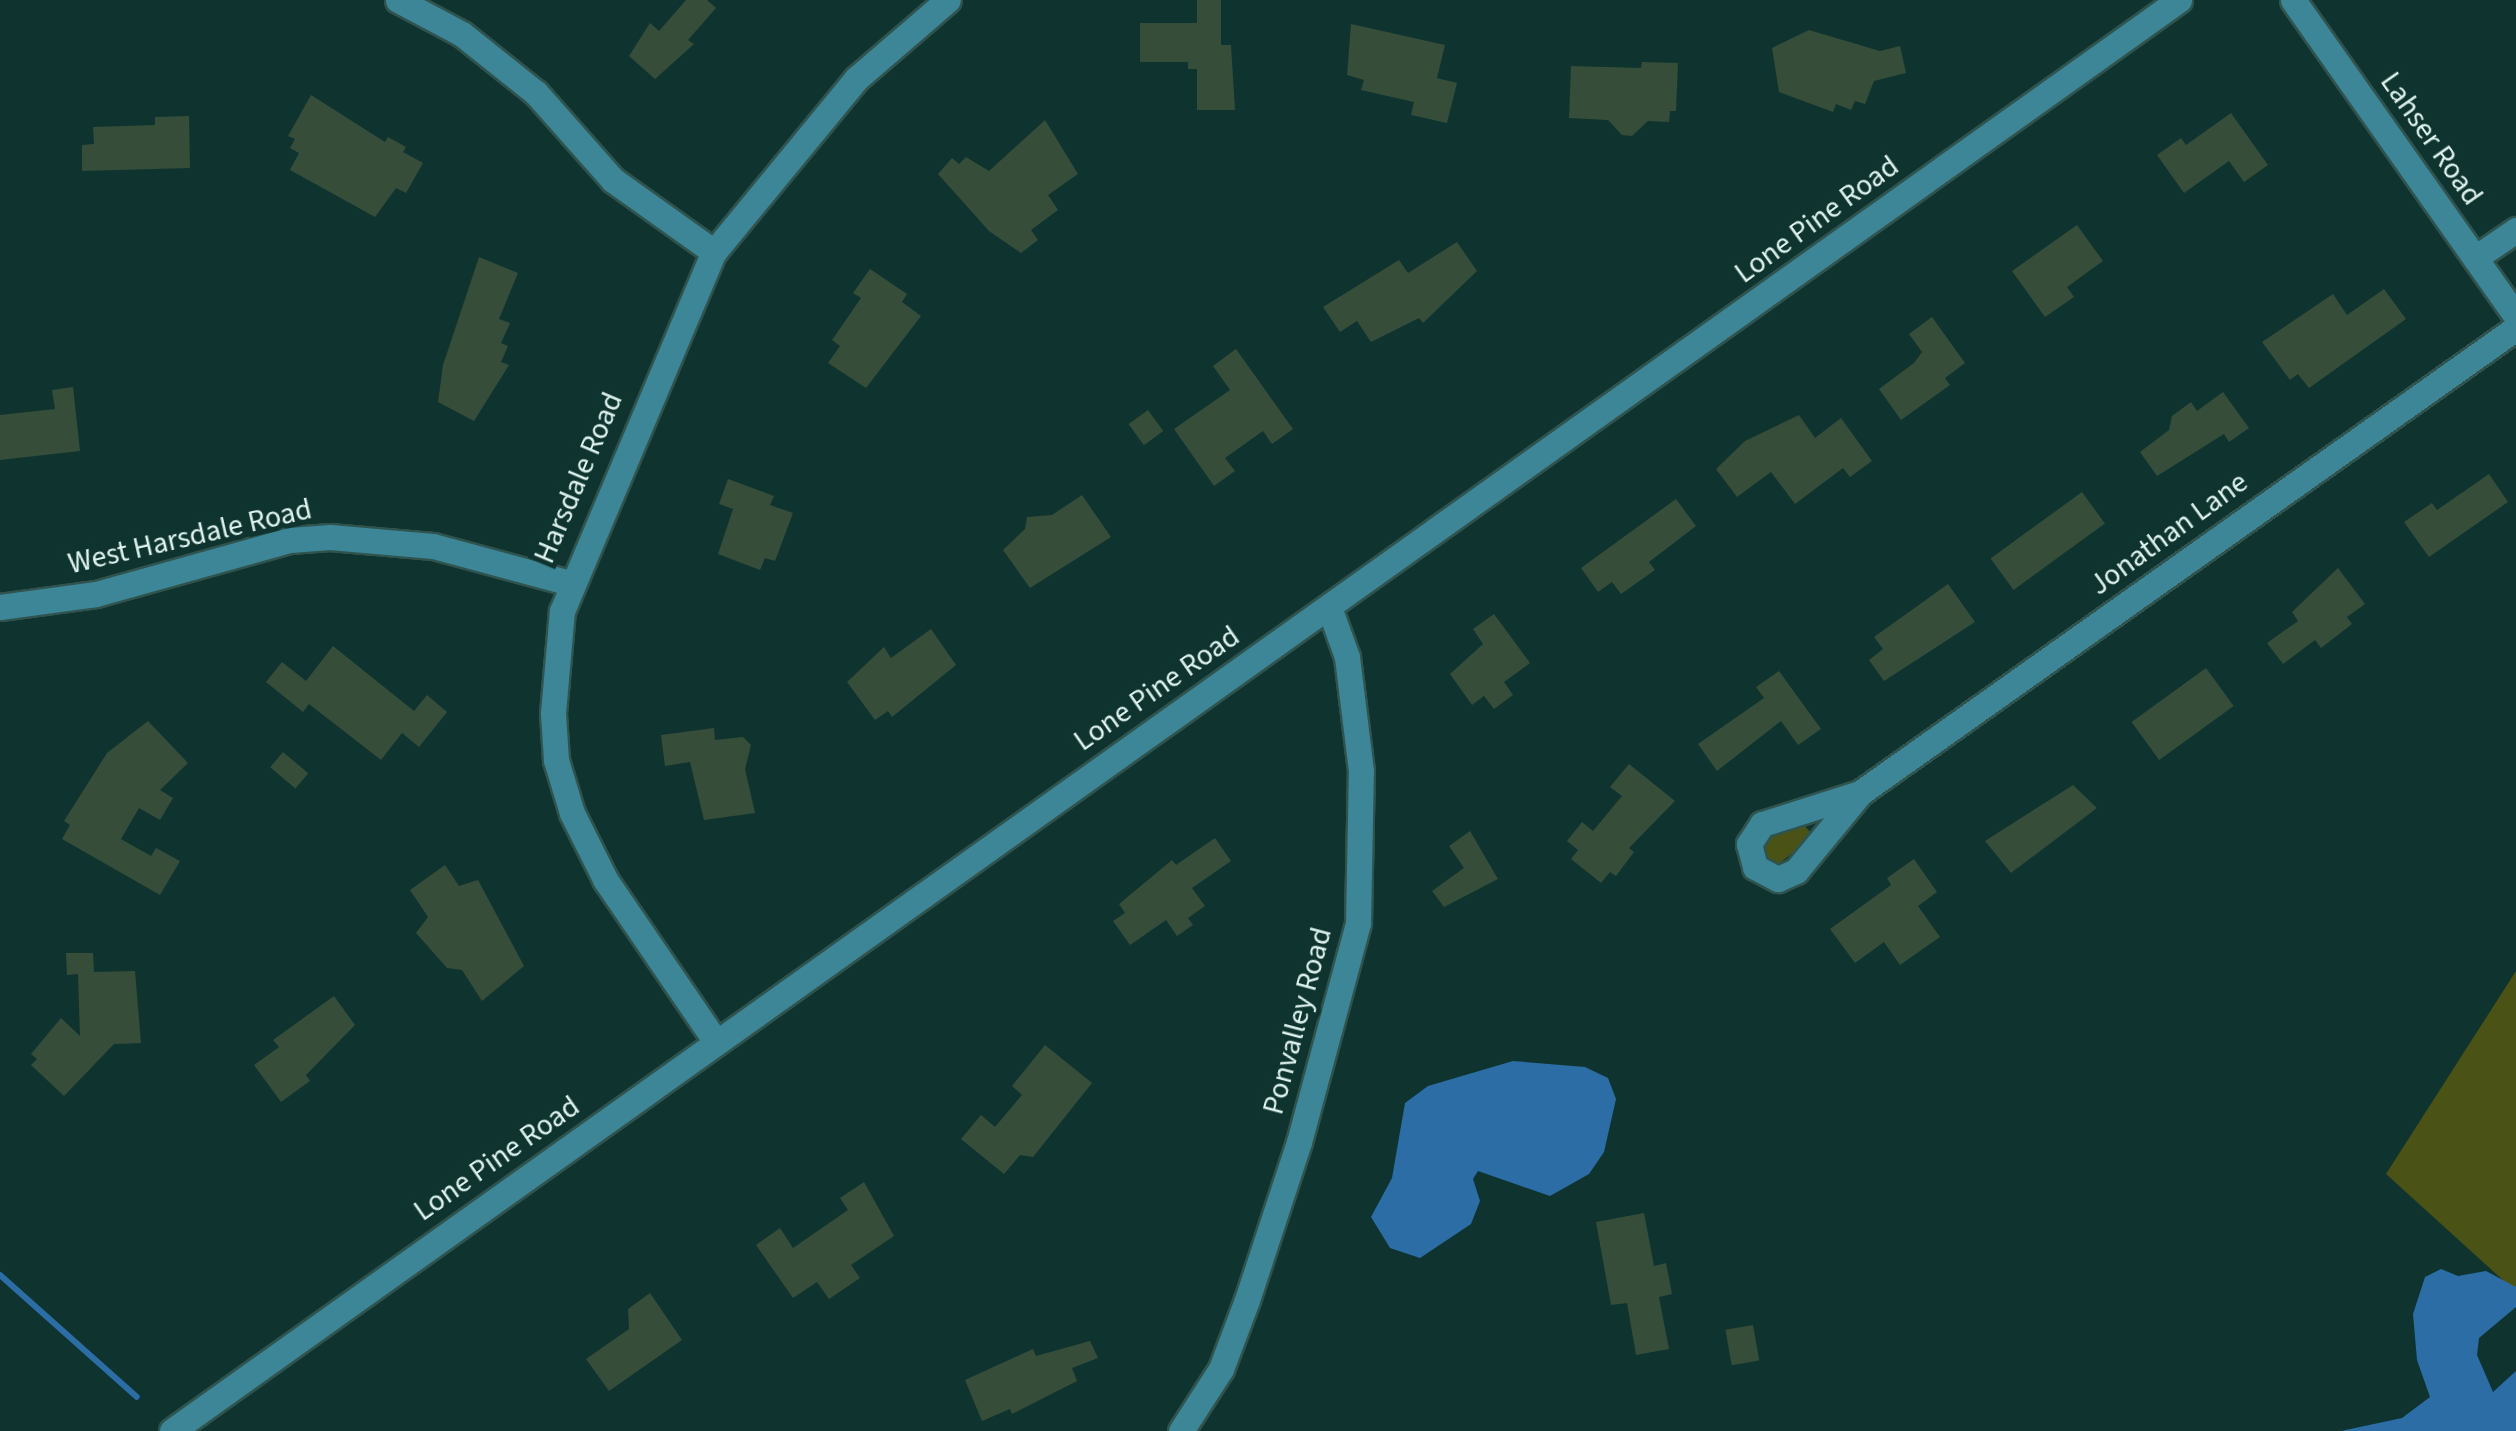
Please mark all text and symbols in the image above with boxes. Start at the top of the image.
street label: Lahser Road [2372,65,2490,213]
street label: Lone Pine Road [1728,148,1906,292]
street label: Harsdale Road [527,387,631,569]
street label: Jonathan Lane [2083,465,2255,603]
street label: West Harsdale Road [65,491,315,583]
street label: Lone Pine Road [1067,619,1247,759]
street label: Ponvalley Road [1256,924,1340,1118]
street label: Lone Pine Road [407,1089,587,1229]

